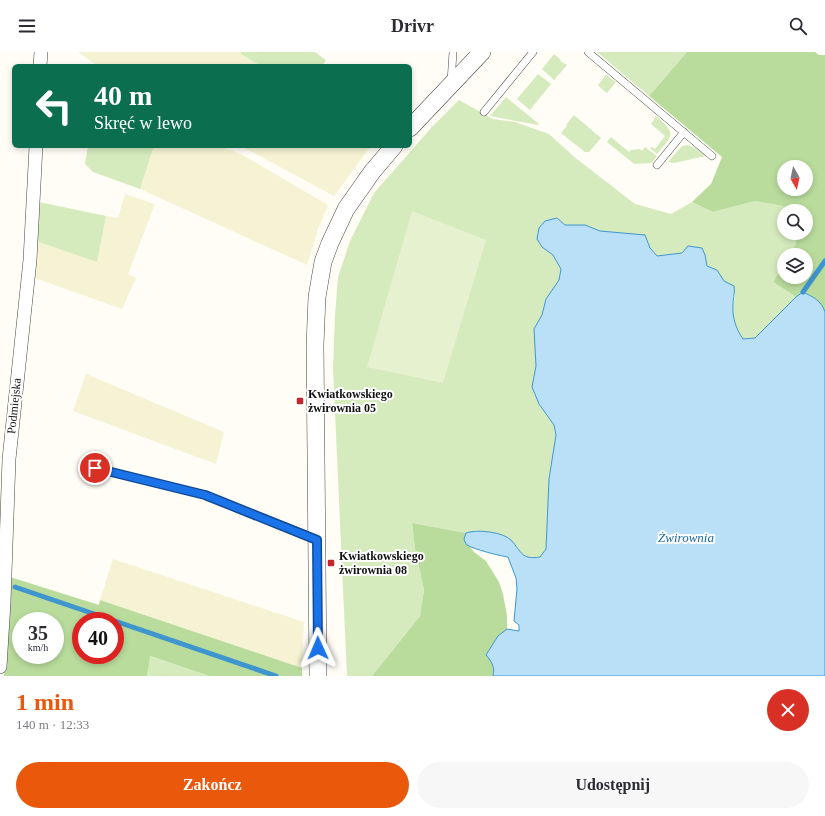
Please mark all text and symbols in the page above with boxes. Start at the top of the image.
icon: menu [16,15,38,37]
icon: search [787,15,809,37]
text: Drivr [391,16,434,36]
icon: left [28,80,80,132]
text: 40 m [94,80,152,111]
text: Skręć w lewo [94,113,192,133]
north arrow [777,160,813,196]
map controls [777,160,813,284]
button: search [777,204,813,240]
button: layers [777,248,813,284]
street label: Podmiejska [4,377,24,435]
place label: Kwiatkowskiego żwirownia 05 [308,387,393,415]
marker: Kwiatkowskiego żwirownia 05 [295,396,305,406]
pin [78,451,112,485]
icon: arrive [84,457,106,479]
water label: Żwirownia [658,530,714,545]
place label: Kwiatkowskiego żwirownia 08 [339,549,424,577]
marker: Kwiatkowskiego żwirownia 08 [326,558,336,568]
speed limit sign: 40 [72,612,124,664]
text: 35 [28,622,48,644]
position arrow [297,627,339,669]
text: km/h [28,642,48,653]
text: 1 min [16,689,74,715]
button: close [767,689,809,731]
text: 140 m · 12:33 [16,717,89,732]
button: Zakończ [16,762,409,808]
button: Udostępnij [417,762,809,808]

